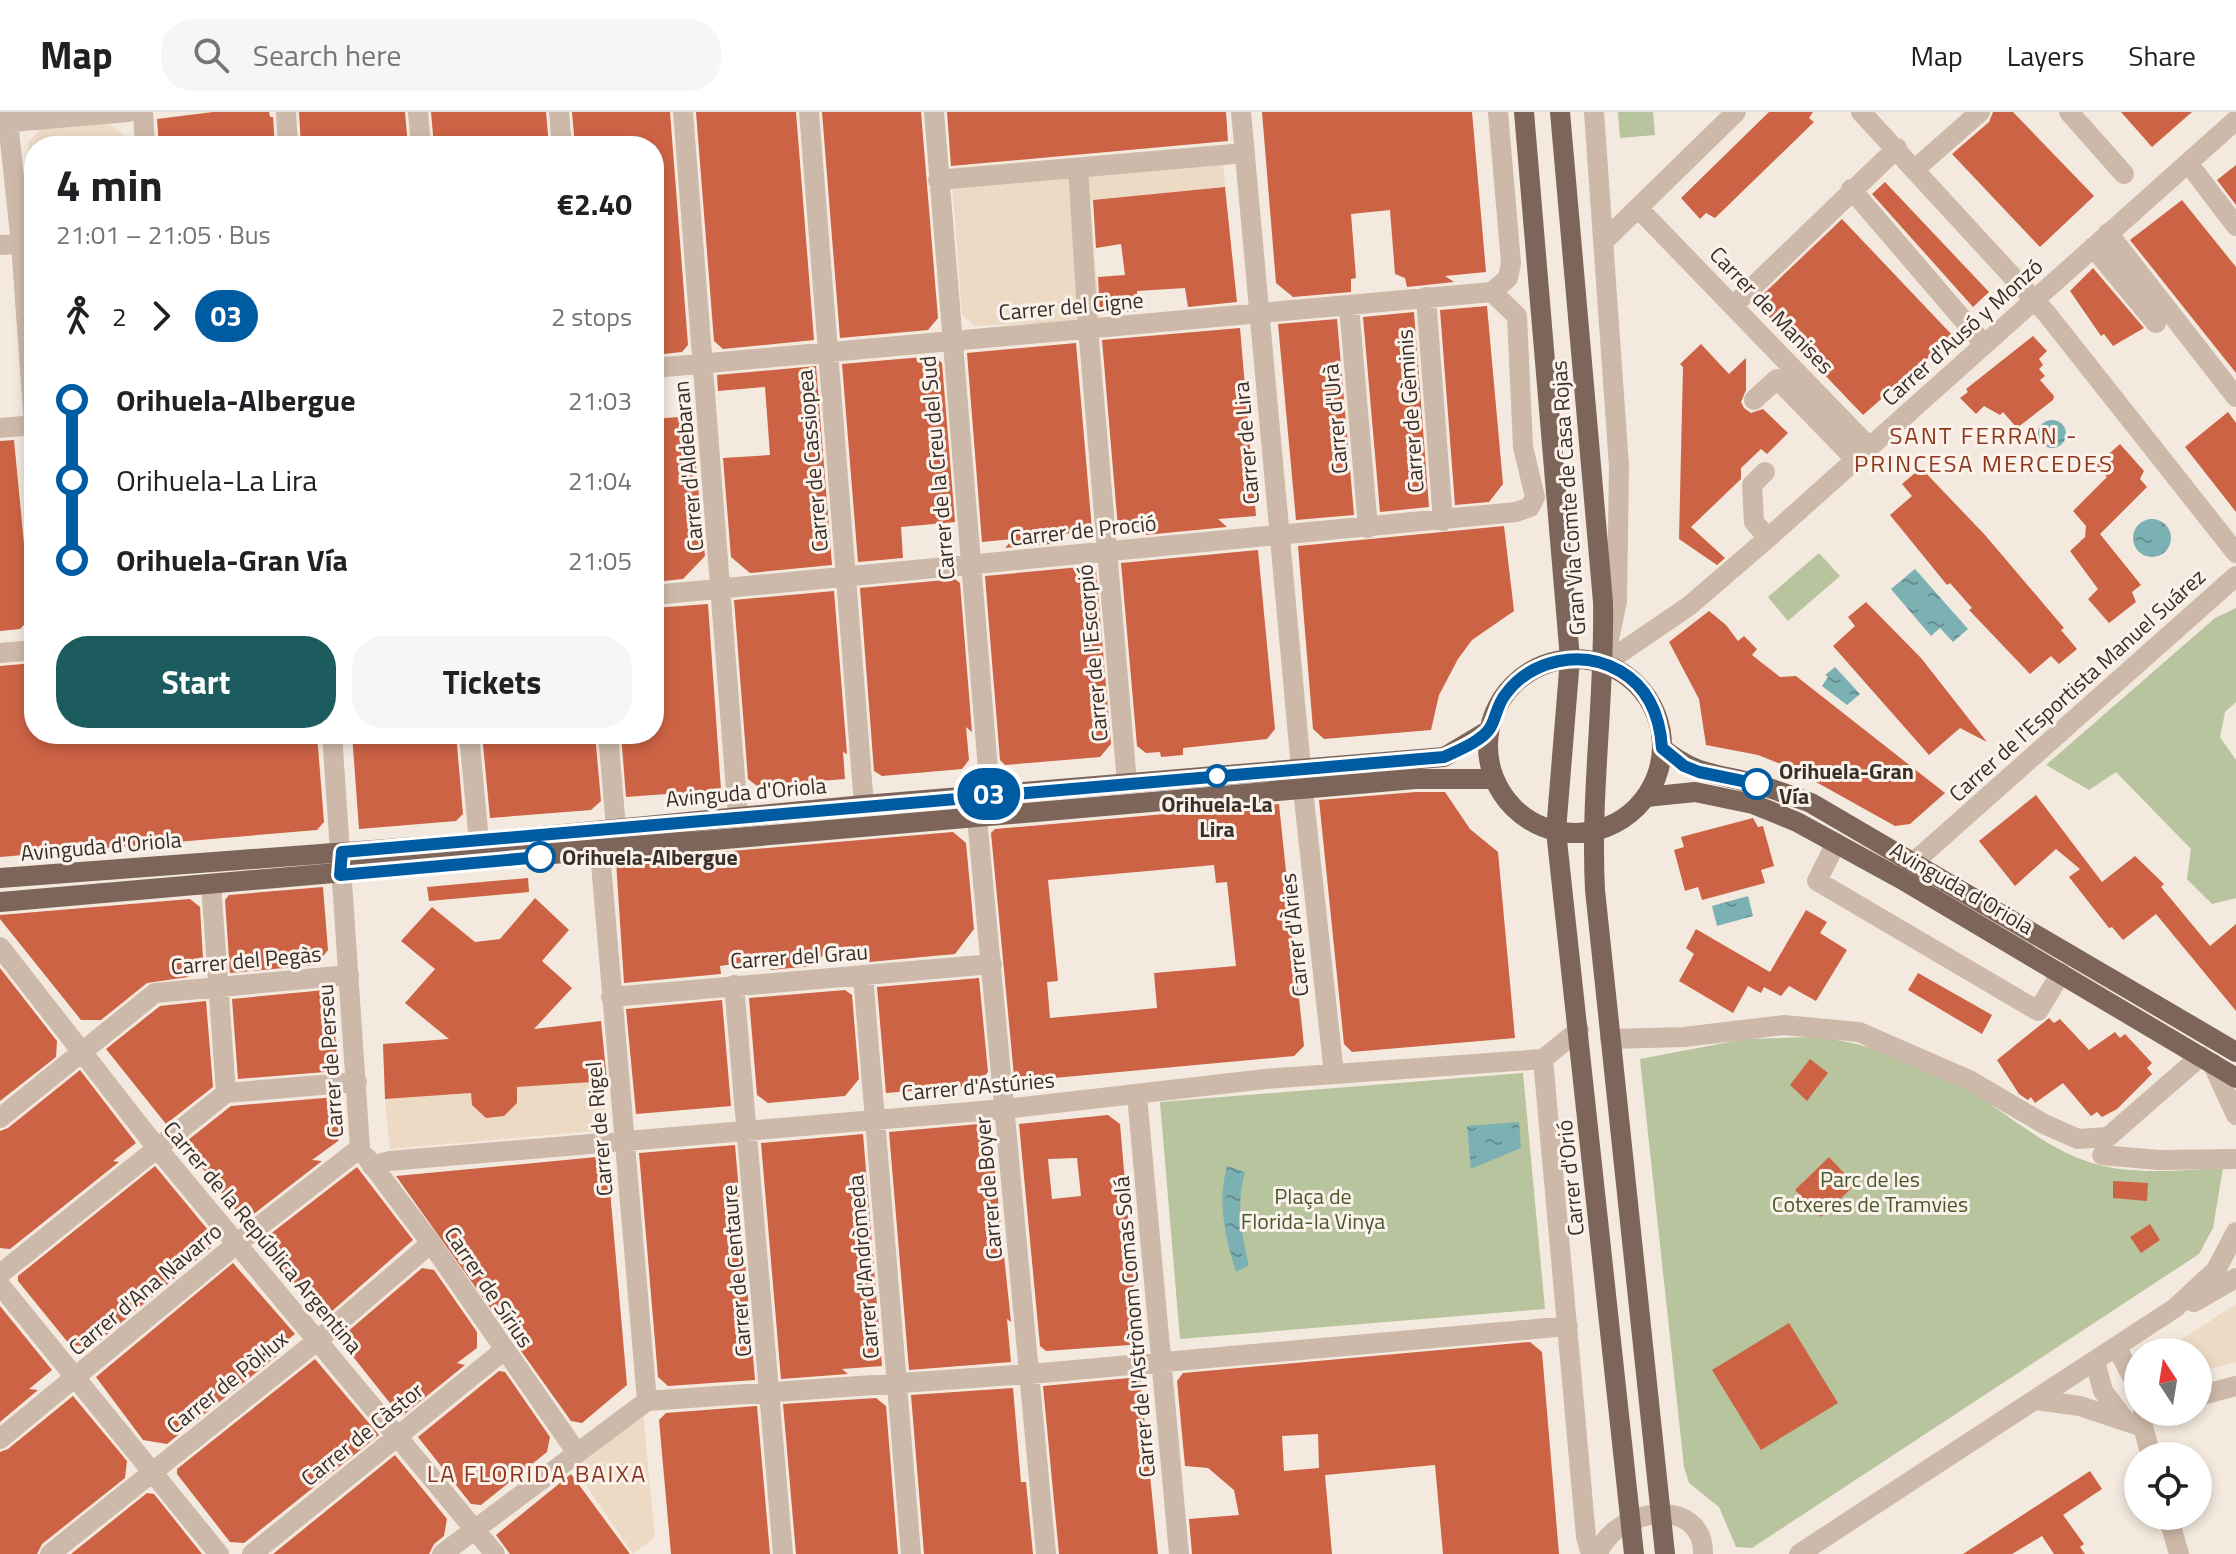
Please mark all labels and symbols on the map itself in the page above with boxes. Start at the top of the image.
street label: Carrer de Manises [1702,238,1842,382]
street label: Carrer d'Ausó y Monzó [1874,250,2050,414]
street label: Carrer del Cigne [997,283,1145,329]
street label: Carrer de Gèminis [1387,328,1433,494]
street label: Carrer de la Creu del Sud [910,354,964,582]
street label: Gran Via Comte de Casa Rojas [1541,359,1595,637]
street label: Carrer d'Urà [1313,362,1357,476]
street label: Carrer de Cassiopea [787,368,837,554]
street label: Carrer d'Aldebaran [664,379,712,553]
street label: Carrer de Lira [1224,380,1268,506]
district label: SANT FERRAN - PRINCESA MERCEDES [1854,417,2114,481]
street label: Carrer de Proció [1008,505,1158,555]
street label: Carrer de l'Esportista Manuel Suárez [1941,560,2213,810]
street label: Carrer de l'Escorpió [1067,563,1117,743]
place label: Orihuela-Gran Vía [1779,754,1914,813]
marker: Orihuela-La Lira [1206,765,1228,787]
street label: Avinguda d'Oriola [664,768,828,816]
line badge: 03 [953,768,1025,820]
marker: Orihuela-Gran Vía [1742,769,1772,799]
place label: Orihuela-La Lira [1161,787,1273,846]
street label: Avinguda d'Oriola [19,822,183,870]
street label: Avinguda d'Oriola [1884,833,2040,943]
place label: Orihuela-Albergue [562,840,738,874]
marker: Orihuela-Albergue [525,842,555,872]
street label: Carrer d'Àries [1271,872,1317,998]
street label: Carrer del Grau [729,934,869,978]
street label: Carrer del Pegàs [169,936,323,984]
street label: Carrer de Perseu [308,983,352,1139]
street label: Carrer de Rigel [576,1060,622,1198]
street label: Carrer d'Astúries [900,1062,1056,1110]
street label: Carrer de la República Argentina [155,1113,371,1361]
street label: Carrer de Boyer [965,1115,1011,1261]
street label: Carrer d'Orió [1547,1118,1593,1238]
park label: Parc de les Cotxeres de Tramvies [1772,1162,1968,1221]
street label: Carrer d'Andròmeda [838,1174,888,1360]
street label: Carrer de l'Astrònom Comas Solá [1104,1175,1164,1479]
park label: Plaça de Florida-la Vinya [1241,1179,1385,1238]
street label: Carrer de Centaure [712,1184,760,1358]
street label: Carrer d'Ana Navarro [61,1214,229,1364]
street label: Carrer de Sírius [436,1219,542,1355]
street label: Carrer de Pòl·lux [159,1322,295,1442]
north arrow [2124,1338,2212,1426]
street label: Carrer de Càstor [293,1374,431,1494]
district label: LA FLORIDA BAIXA [427,1455,647,1491]

